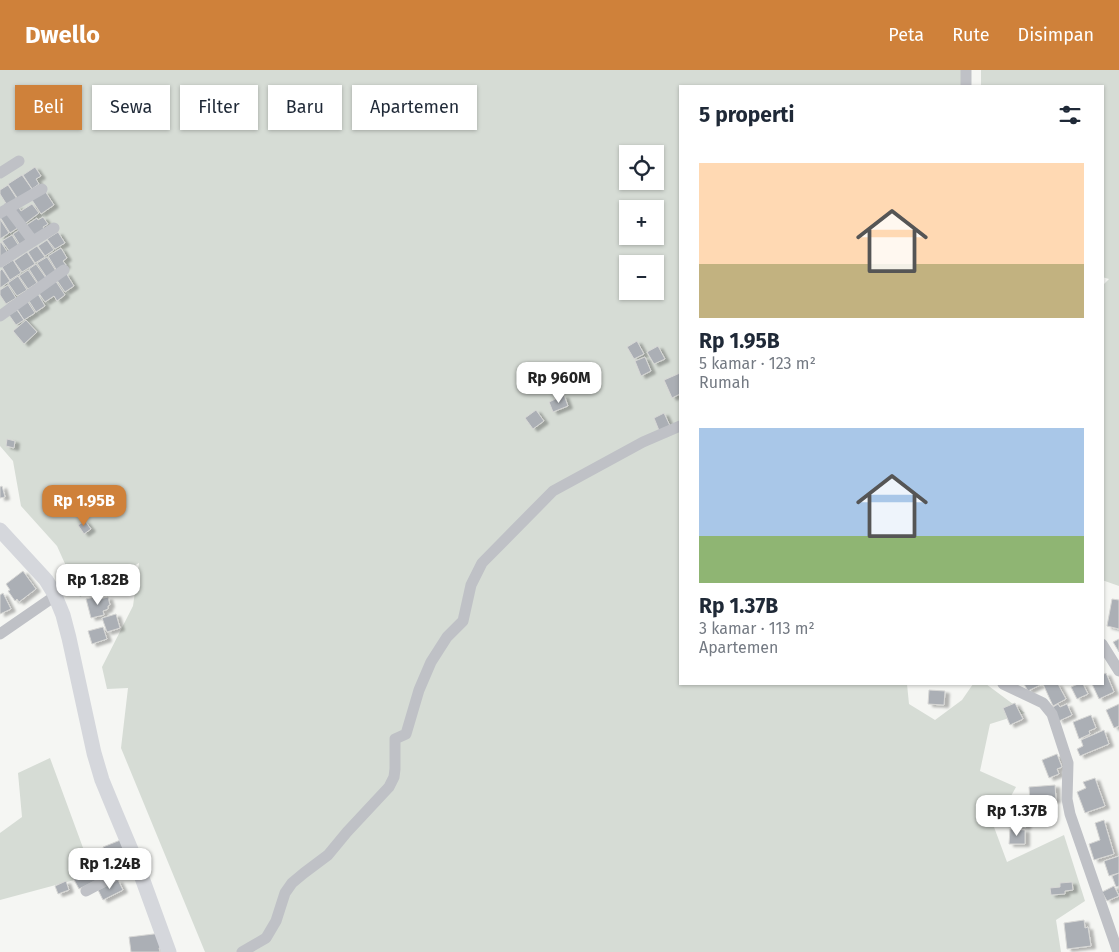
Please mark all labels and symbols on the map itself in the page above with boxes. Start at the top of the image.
pin: Rp 960M [513,362,605,404]
pin: Rp 1.95B [32,484,136,527]
pin: Rp 1.82B [46,564,150,606]
pin: Rp 1.37B [965,794,1069,837]
pin: Rp 1.24B [58,848,162,890]

